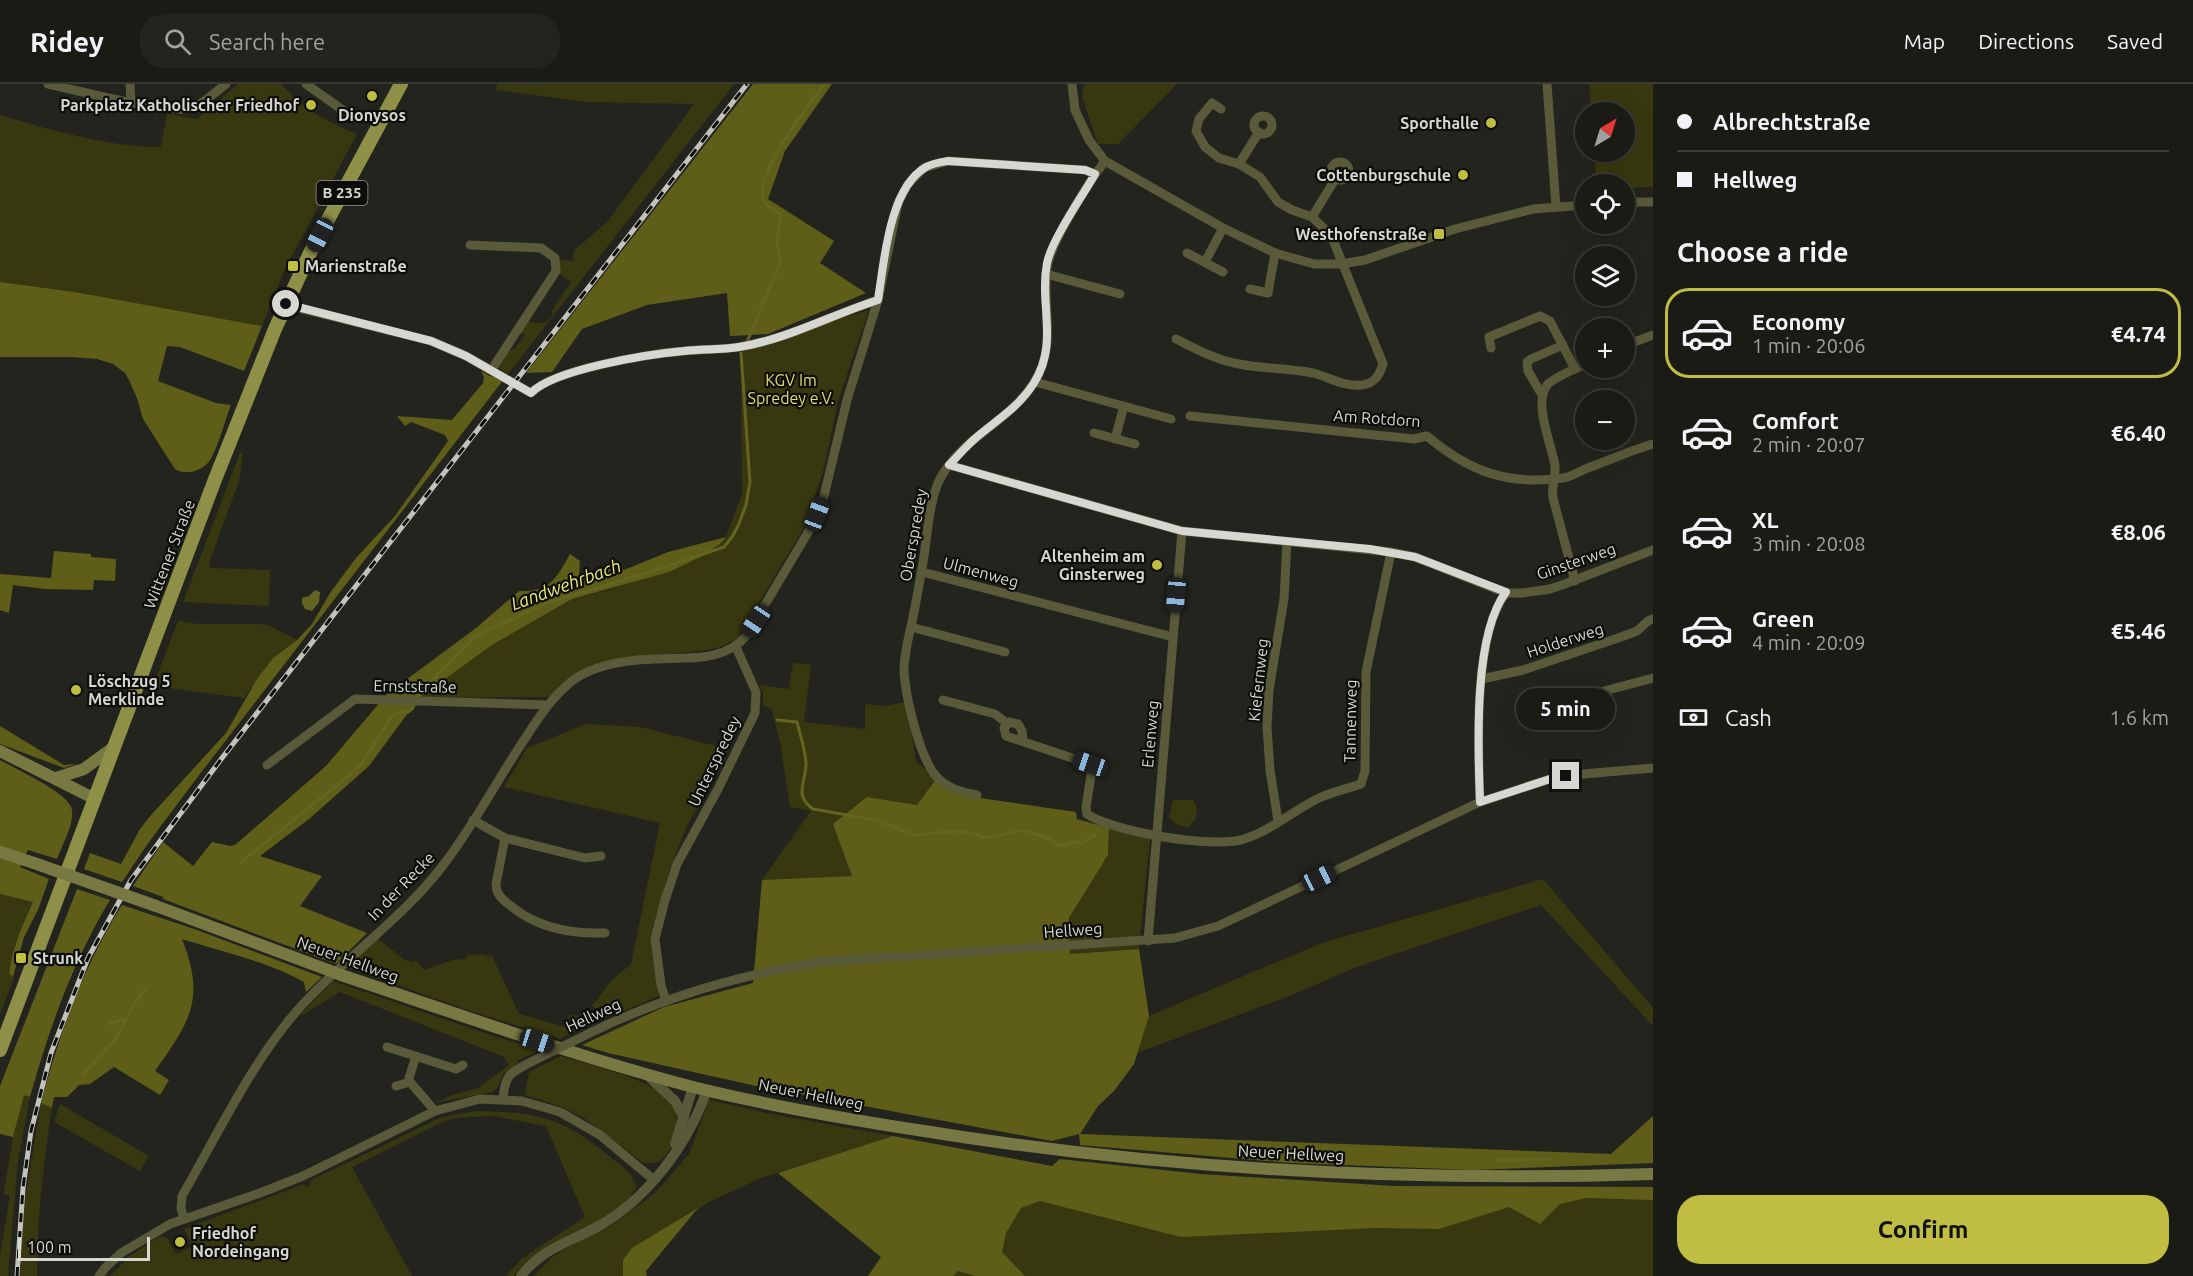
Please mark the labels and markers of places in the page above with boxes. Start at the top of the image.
marker: Dionysos [365,89,379,103]
place label: Parkplatz Katholischer Friedhof [60,96,299,114]
marker: Parkplatz Katholischer Friedhof [304,98,318,112]
place label: Dionysos [338,106,406,124]
place label: Sporthalle [1400,114,1479,132]
marker: Sporthalle [1484,116,1498,130]
place label: Cottenburgschule [1316,166,1451,184]
marker: Cottenburgschule [1456,168,1470,182]
place label: Westhofenstraße [1296,225,1427,243]
marker: Westhofenstraße [1432,227,1446,241]
place label: Marienstraße [305,257,407,275]
marker: Marienstraße [286,259,300,273]
place label: Altenheim am Ginsterweg [1041,547,1145,583]
marker: Altenheim am Ginsterweg [1150,558,1164,572]
place label: Löschzug 5 Merklinde [88,672,171,708]
marker: Löschzug 5 Merklinde [69,683,83,697]
place label: Strunk [33,949,83,967]
marker: Strunk [14,951,28,965]
place label: Friedhof Nordeingang [192,1224,290,1260]
marker: Friedhof Nordeingang [173,1235,187,1249]

